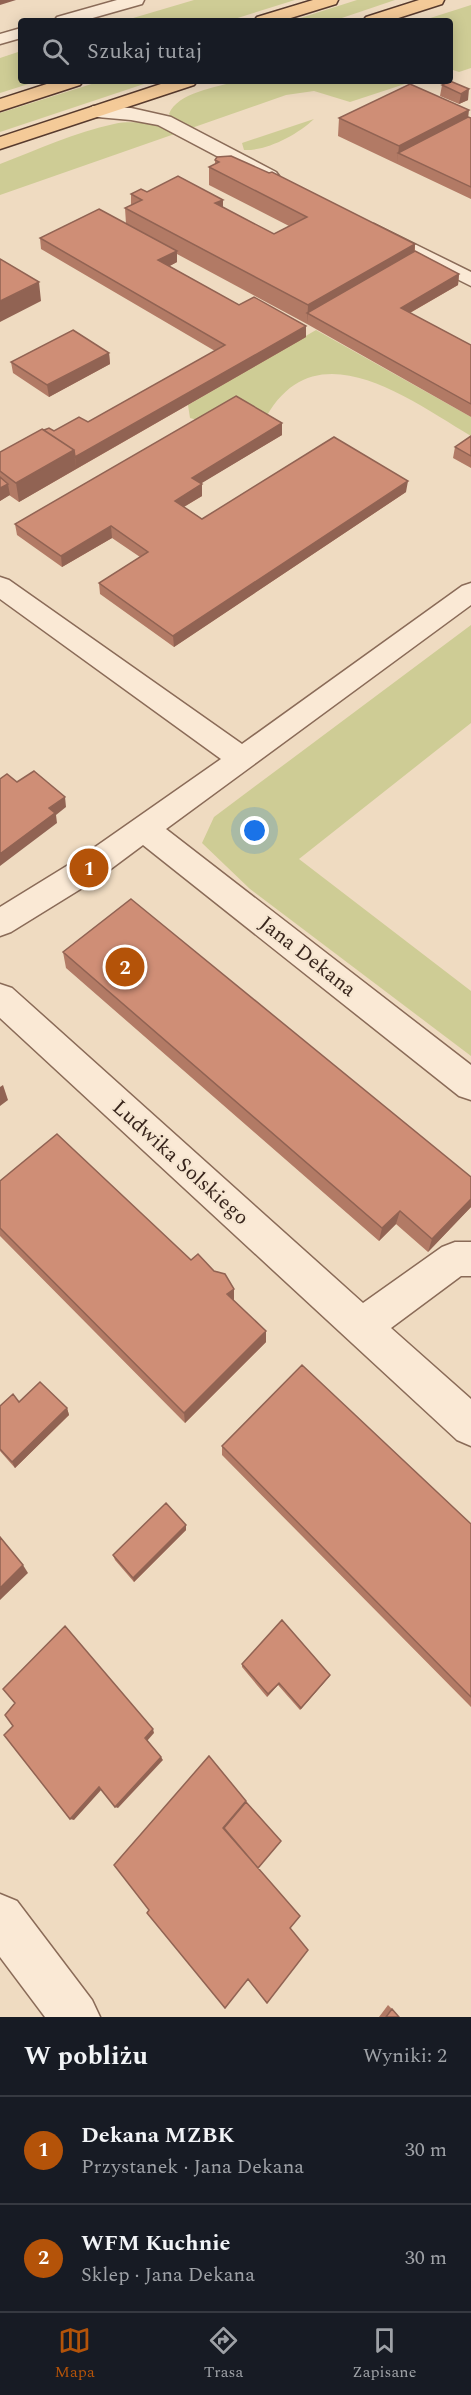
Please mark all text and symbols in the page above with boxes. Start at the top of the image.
search box [18,18,453,84]
icon: search [39,35,72,68]
text: Szukaj tutaj [87,35,203,68]
your location [240,816,269,845]
pin: 1 [70,846,109,890]
street label: Jana Dekana [252,908,363,1006]
pin: 2 [106,944,144,990]
street label: Ludwika Solskiego [105,1092,256,1233]
text: W pobliżu [24,2036,148,2076]
text: Wyniki: 2 [363,2041,447,2071]
text: Dekana MZBK [81,2119,234,2152]
text: 1 [38,2135,49,2165]
text: 30 m [405,2135,447,2165]
text: Przystanek · Jana Dekana [81,2152,304,2182]
text: WFM Kuchnie [81,2227,230,2260]
text: 2 [38,2243,49,2273]
text: 30 m [405,2243,447,2273]
text: Sklep · Jana Dekana [81,2260,255,2290]
tab: Mapa [55,2324,95,2384]
tab: Trasa [204,2324,243,2384]
tab: Zapisane [352,2324,416,2384]

